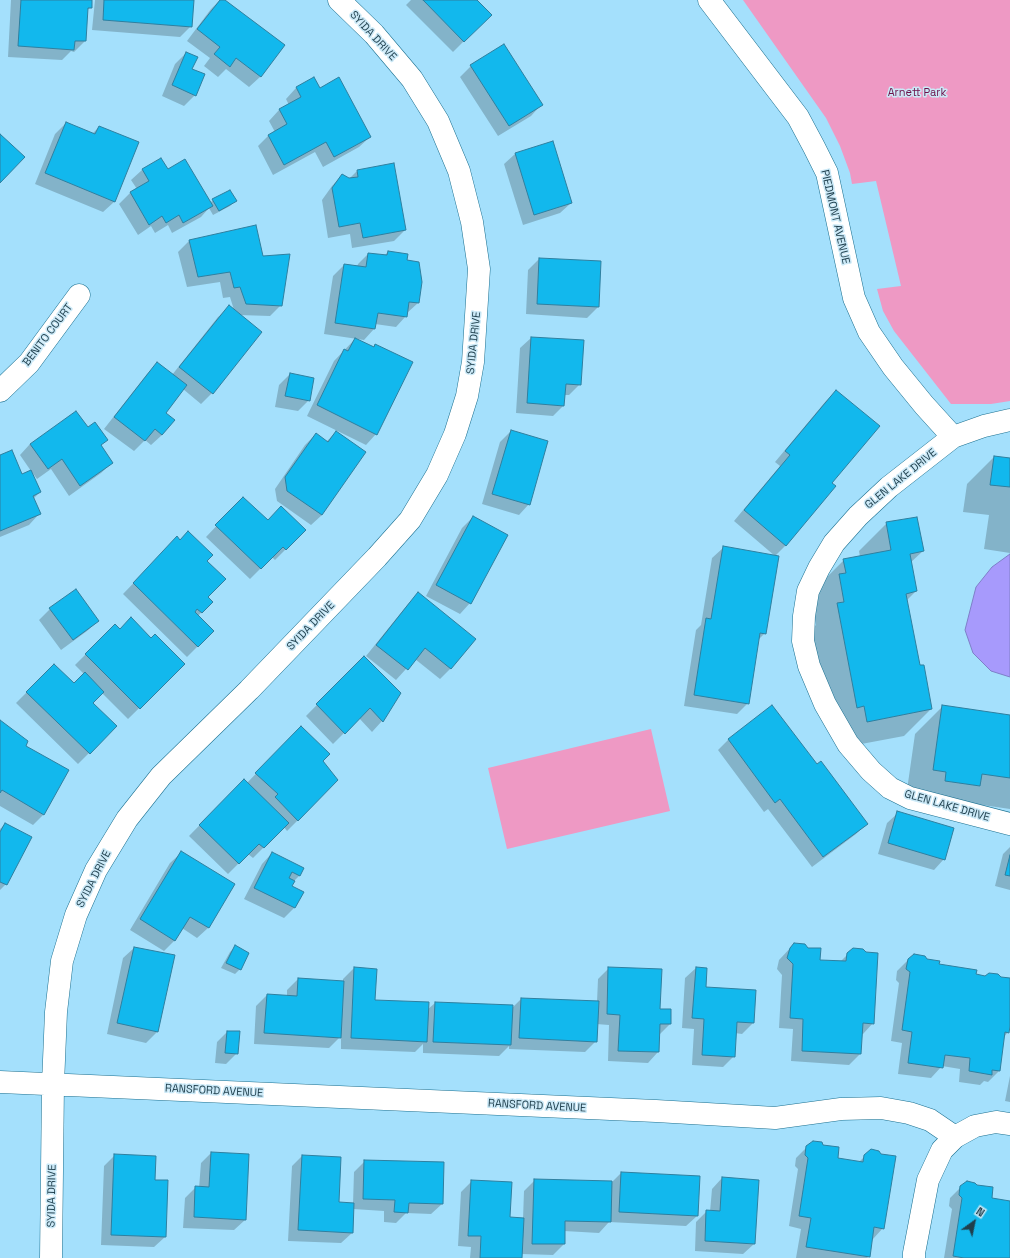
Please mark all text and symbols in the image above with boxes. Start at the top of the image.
street label: SYIDA DRIVE [347,9,399,63]
park label: Arnett Park [888,86,946,100]
street label: PIEDMONT AVENUE [818,169,852,265]
street label: BENITO COURT [20,301,76,369]
street label: SYIDA DRIVE [464,311,484,375]
street label: GLEN LAKE DRIVE [863,446,939,512]
street label: SYIDA DRIVE [284,599,338,653]
street label: GLEN LAKE DRIVE [903,788,991,824]
street label: SYIDA DRIVE [74,848,114,910]
street label: RANSFORD AVENUE [165,1082,263,1100]
street label: RANSFORD AVENUE [488,1097,586,1115]
street label: SYIDA DRIVE [45,1165,59,1227]
north arrow [954,1202,994,1242]
text: N [974,1204,987,1220]

